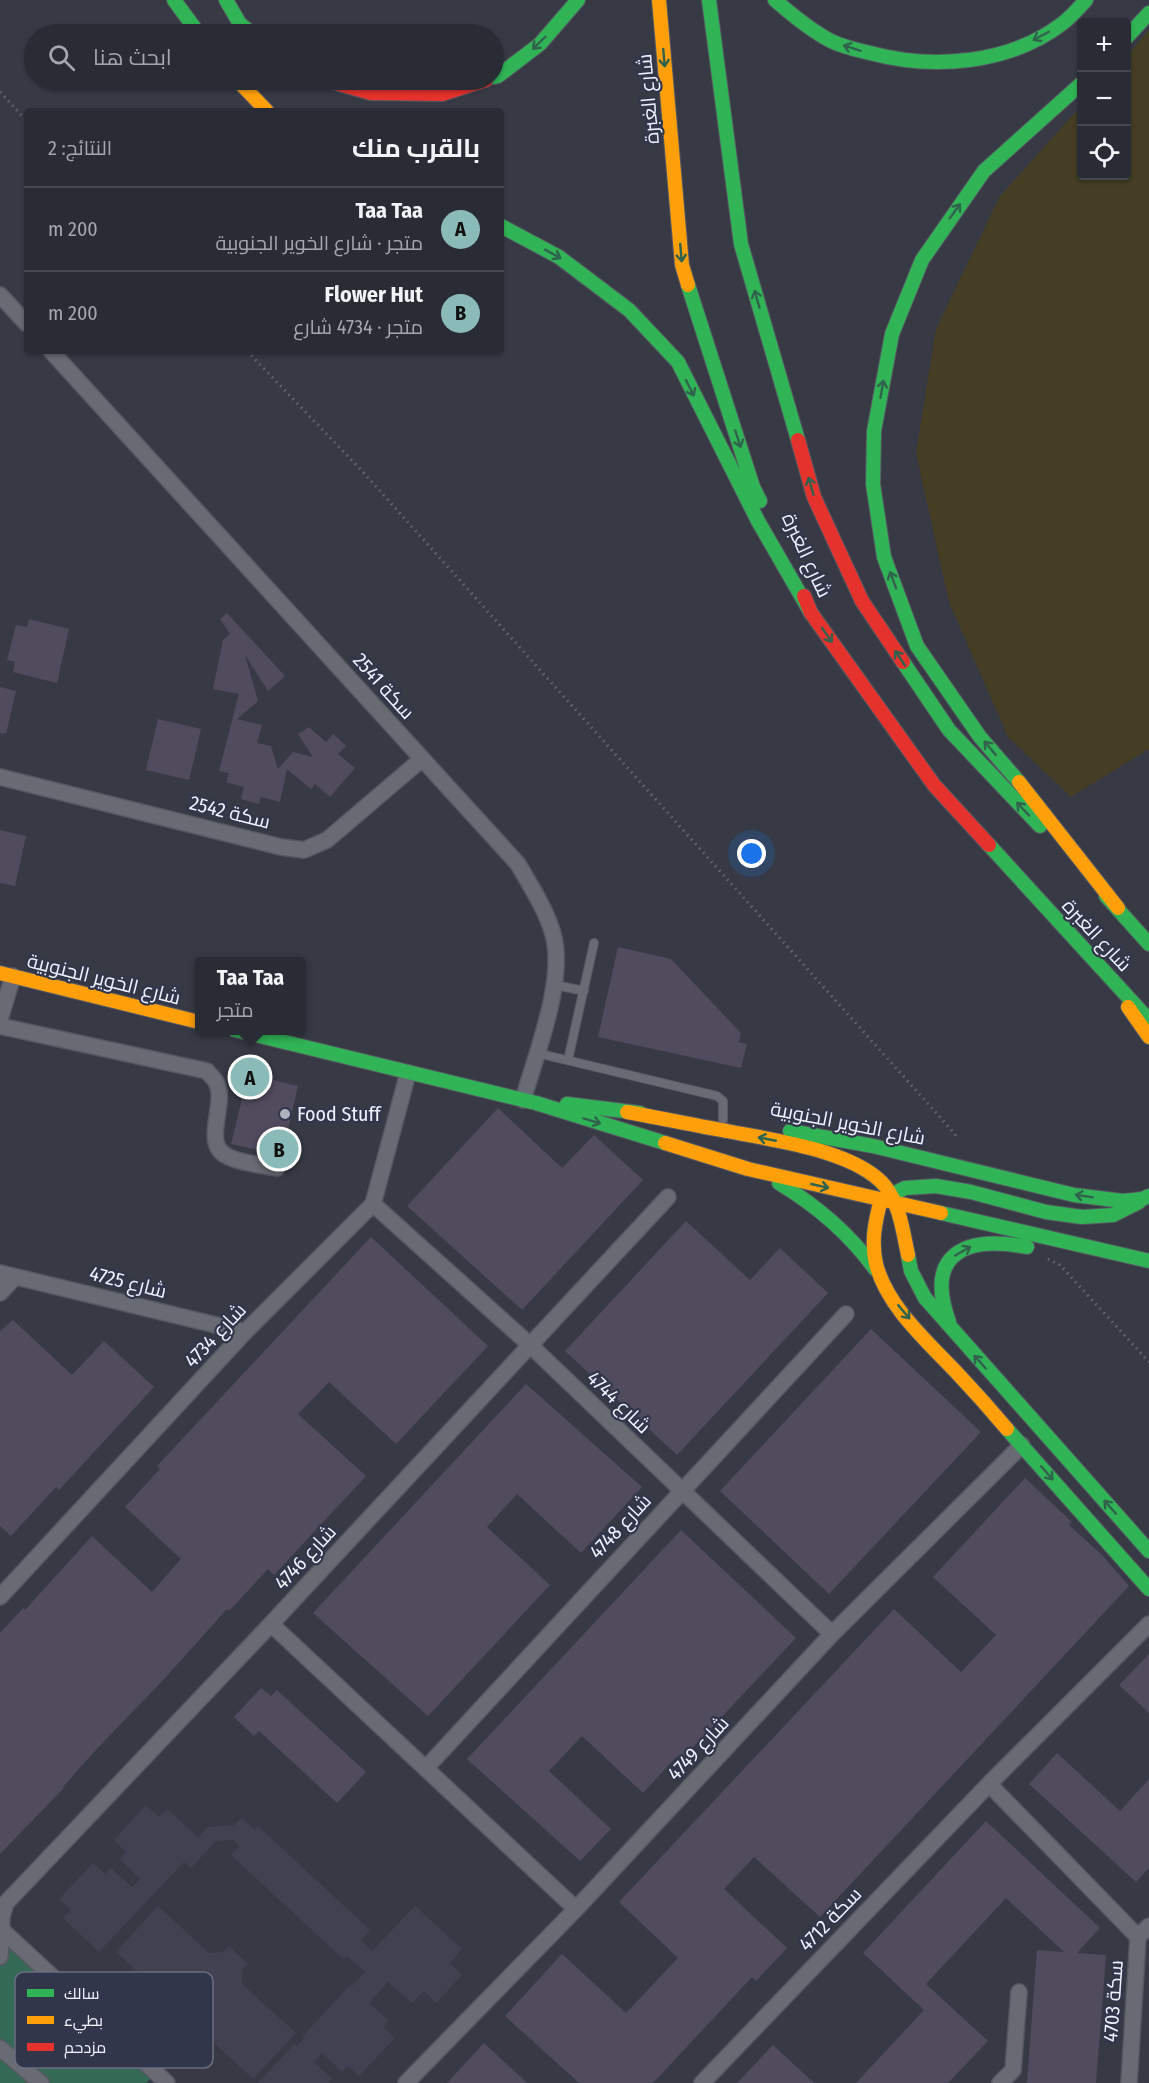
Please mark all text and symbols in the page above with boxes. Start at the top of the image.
map controls [1077,18,1131,180]
button: + [1077,18,1131,72]
search box [24,24,504,90]
one-way arrow [1032,31,1050,42]
one-way arrow [532,36,547,50]
icon: search [45,41,78,74]
one-way arrow [843,42,862,53]
text: ابحث هنا [93,44,172,71]
one-way arrow [659,48,670,68]
street label: شارع الغبرة [632,53,666,145]
button: − [1077,72,1131,126]
button: locate [1077,126,1131,180]
text: بالقرب منك [352,133,480,164]
text: النتائج: 2 [48,136,112,160]
text: Taa Taa [356,197,423,224]
one-way arrow [949,203,961,219]
text: 200 m [48,217,98,241]
text: A [455,217,466,241]
text: متجر · شارع الخوير الجنوبية [215,231,423,255]
one-way arrow [675,242,686,262]
one-way arrow [543,249,561,260]
text: Flower Hut [325,281,423,308]
one-way arrow [751,290,762,309]
text: 200 m [48,301,98,325]
text: B [455,301,466,325]
text: متجر · 4734 شارع [293,315,423,339]
one-way arrow [685,378,697,396]
one-way arrow [877,379,888,399]
one-way arrow [733,429,744,448]
one-way arrow [805,477,816,496]
street label: شارع الغبرة [775,509,837,602]
one-way arrow [886,572,897,590]
one-way arrow [821,626,833,642]
street label: سكة 2541 [348,648,420,724]
one-way arrow [894,651,906,667]
one-way arrow [983,740,996,756]
street label: سكة 2542 [187,790,273,834]
one-way arrow [1016,801,1031,816]
your location [737,839,766,868]
street label: شارع الغبرة [1056,894,1137,978]
street label: شارع الخوير الجنوبية [24,948,183,1012]
popup [195,957,306,1035]
text: Taa Taa [217,964,284,991]
text: متجر [217,998,254,1022]
pin: A [230,1054,270,1100]
street label: شارع الخوير الجنوبية [768,1096,927,1152]
place label: Food Stuff [297,1102,383,1126]
marker: Food Stuff [278,1107,292,1121]
one-way arrow [582,1116,601,1127]
pin: B [260,1126,298,1172]
one-way arrow [758,1133,778,1144]
one-way arrow [810,1181,829,1193]
one-way arrow [1075,1191,1094,1202]
one-way arrow [954,1245,971,1257]
street label: 4725 شارع [86,1261,169,1305]
street label: 4734 شارع [179,1298,252,1374]
one-way arrow [897,1304,911,1319]
one-way arrow [973,1355,987,1370]
street label: 4744 شارع [581,1366,656,1440]
one-way arrow [1040,1466,1054,1481]
street label: 4748 شارع [584,1489,657,1565]
one-way arrow [1103,1500,1117,1515]
street label: 4746 شارع [269,1520,342,1596]
street label: 4749 شارع [662,1711,735,1787]
street label: سكة 4712 [794,1882,866,1956]
street label: 4703 سكة [1098,1959,1128,2043]
legend [15,1972,213,2068]
text: سالك [64,1984,99,2003]
text: بطيء [64,2011,103,2034]
text: مزدحم [64,2038,106,2059]

